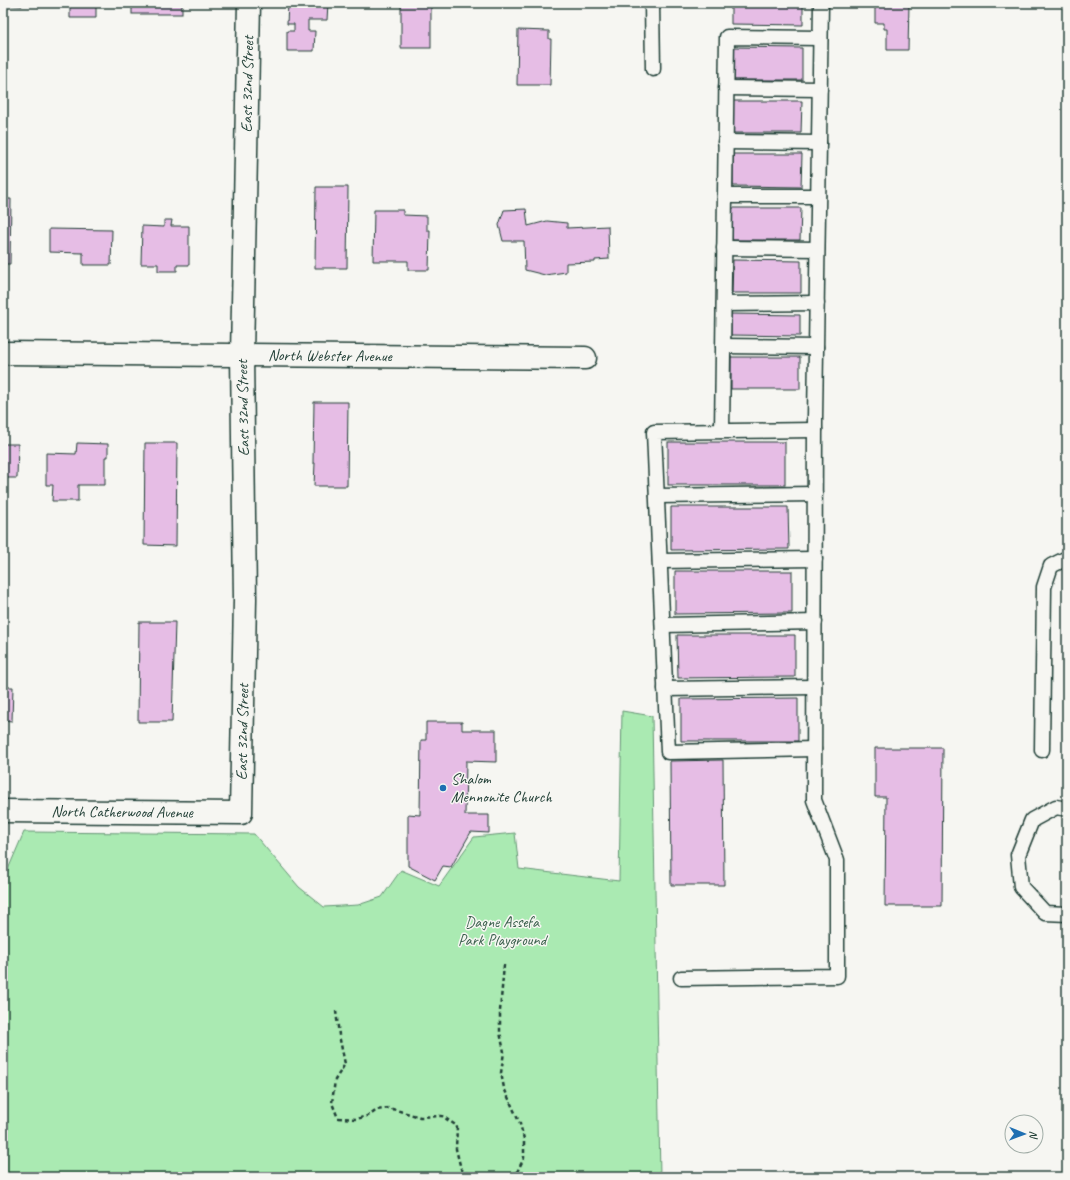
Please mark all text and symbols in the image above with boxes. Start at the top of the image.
street label: East 32nd Street [236,34,258,133]
street label: North Webster Avenue [268,345,394,366]
street label: East 32nd Street [232,358,254,456]
street label: East 32nd Street [232,682,253,780]
place label: Shalom Mennonite Church [451,769,553,807]
marker: Shalom Mennonite Church [438,783,448,793]
street label: North Catherwood Avenue [51,801,195,823]
park label: Dagne Assefa Park Playground [458,912,549,950]
north arrow [1004,1114,1044,1154]
text: N [1027,1131,1041,1140]

